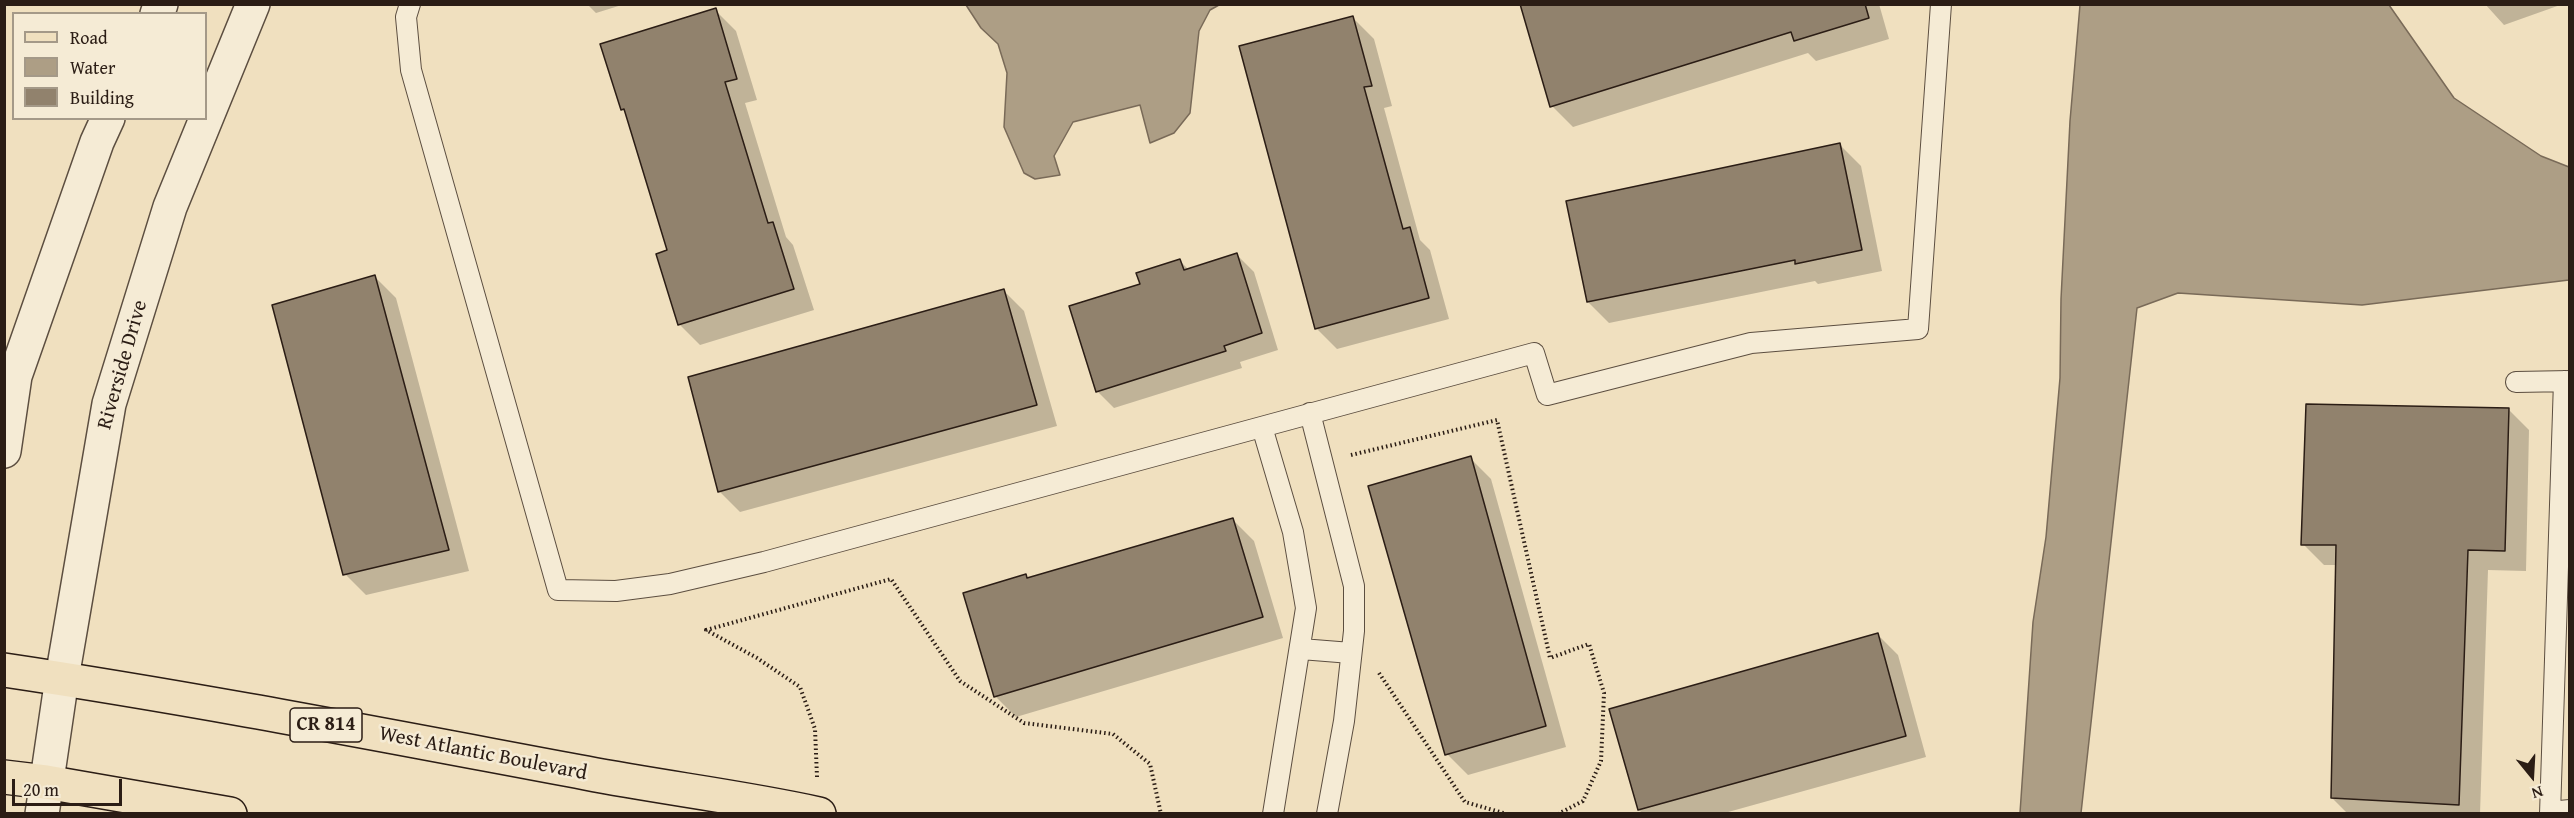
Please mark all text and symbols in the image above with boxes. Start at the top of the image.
legend [12,12,207,120]
text: Road [70,24,108,51]
text: Water [70,54,115,81]
text: Building [70,84,134,111]
street label: Riverside Drive [92,297,154,433]
road number: CR 814 [290,708,362,742]
street label: West Atlantic Boulevard [377,721,589,787]
north arrow [2502,746,2562,806]
scale bar [15,767,124,805]
text: 20 m [23,776,59,803]
text: N [2529,780,2546,806]

